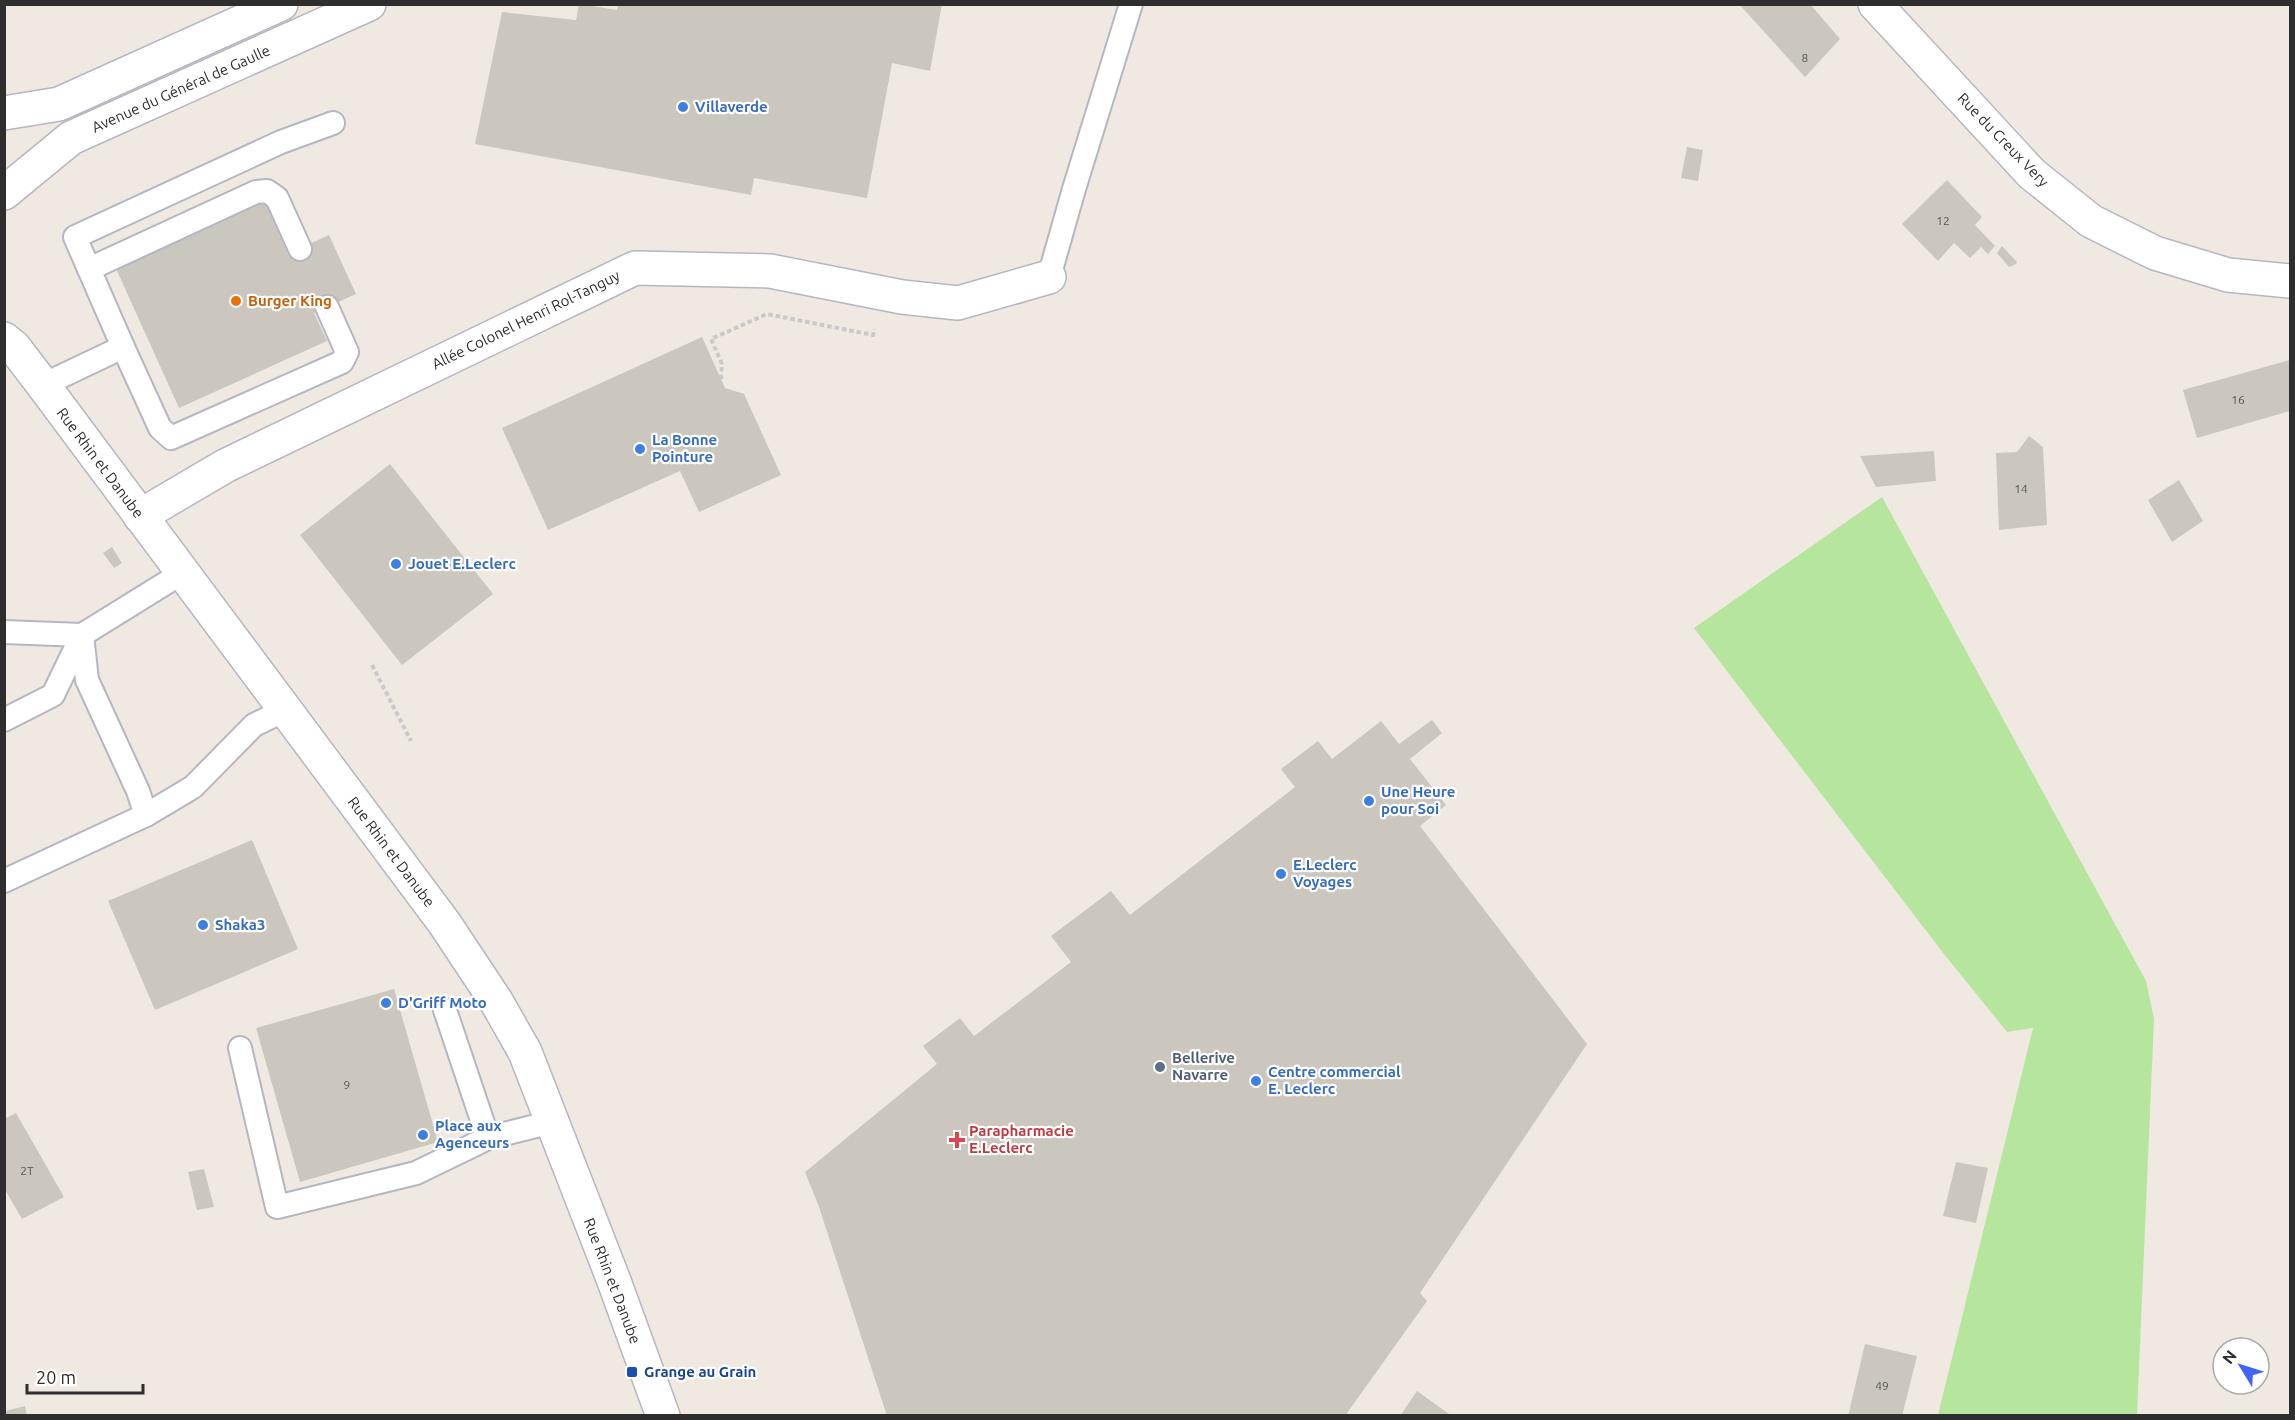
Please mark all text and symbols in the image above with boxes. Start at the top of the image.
street label: Avenue du Général de Gaulle [89,41,273,136]
house number: 8 [1802,51,1809,64]
street label: Rue du Creux Very [1954,89,2052,190]
place label: Villaverde [695,98,768,115]
marker: Villaverde [676,100,690,114]
house number: 12 [1936,214,1950,227]
street label: Allée Colonel Henri Rol-Tanguy [429,267,622,372]
place label: Burger King [248,292,332,309]
marker: Burger King [229,294,243,308]
house number: 16 [2231,393,2245,406]
street label: Rue Rhin et Danube [54,404,147,521]
place label: La Bonne Pointure [652,431,717,465]
marker: La Bonne Pointure [633,442,647,456]
house number: 14 [2014,482,2028,495]
place label: Jouet E.Leclerc [408,555,516,572]
marker: Jouet E.Leclerc [389,557,403,571]
place label: Une Heure pour Soi [1381,783,1455,817]
street label: Rue Rhin et Danube [345,793,438,910]
marker: Une Heure pour Soi [1362,794,1376,808]
place label: E.Leclerc Voyages [1293,856,1357,890]
marker: E.Leclerc Voyages [1274,867,1288,881]
place label: Shaka3 [215,916,265,933]
marker: Shaka3 [196,918,210,932]
place label: D'Griff Moto [398,994,487,1011]
marker: D'Griff Moto [379,996,393,1010]
place label: Bellerive Navarre [1172,1049,1235,1083]
marker: Bellerive Navarre [1153,1060,1167,1074]
place label: Centre commercial E. Leclerc [1268,1063,1401,1097]
marker: Centre commercial E. Leclerc [1249,1074,1263,1088]
house number: 9 [344,1078,350,1091]
place label: Place aux Agenceurs [435,1117,509,1151]
place label: Parapharmacie E.Leclerc [969,1122,1074,1156]
marker: Place aux Agenceurs [416,1128,430,1142]
marker: Parapharmacie E.Leclerc [950,1133,964,1147]
house number: 2T [20,1164,34,1177]
street label: Rue Rhin et Danube [581,1216,644,1346]
north arrow [2211,1336,2271,1396]
text: N [2218,1347,2240,1367]
scale bar [27,1357,142,1395]
place label: Grange au Grain [644,1363,756,1380]
marker: Grange au Grain [625,1365,639,1379]
text: 20 m [36,1367,76,1387]
house number: 49 [1875,1379,1889,1392]

